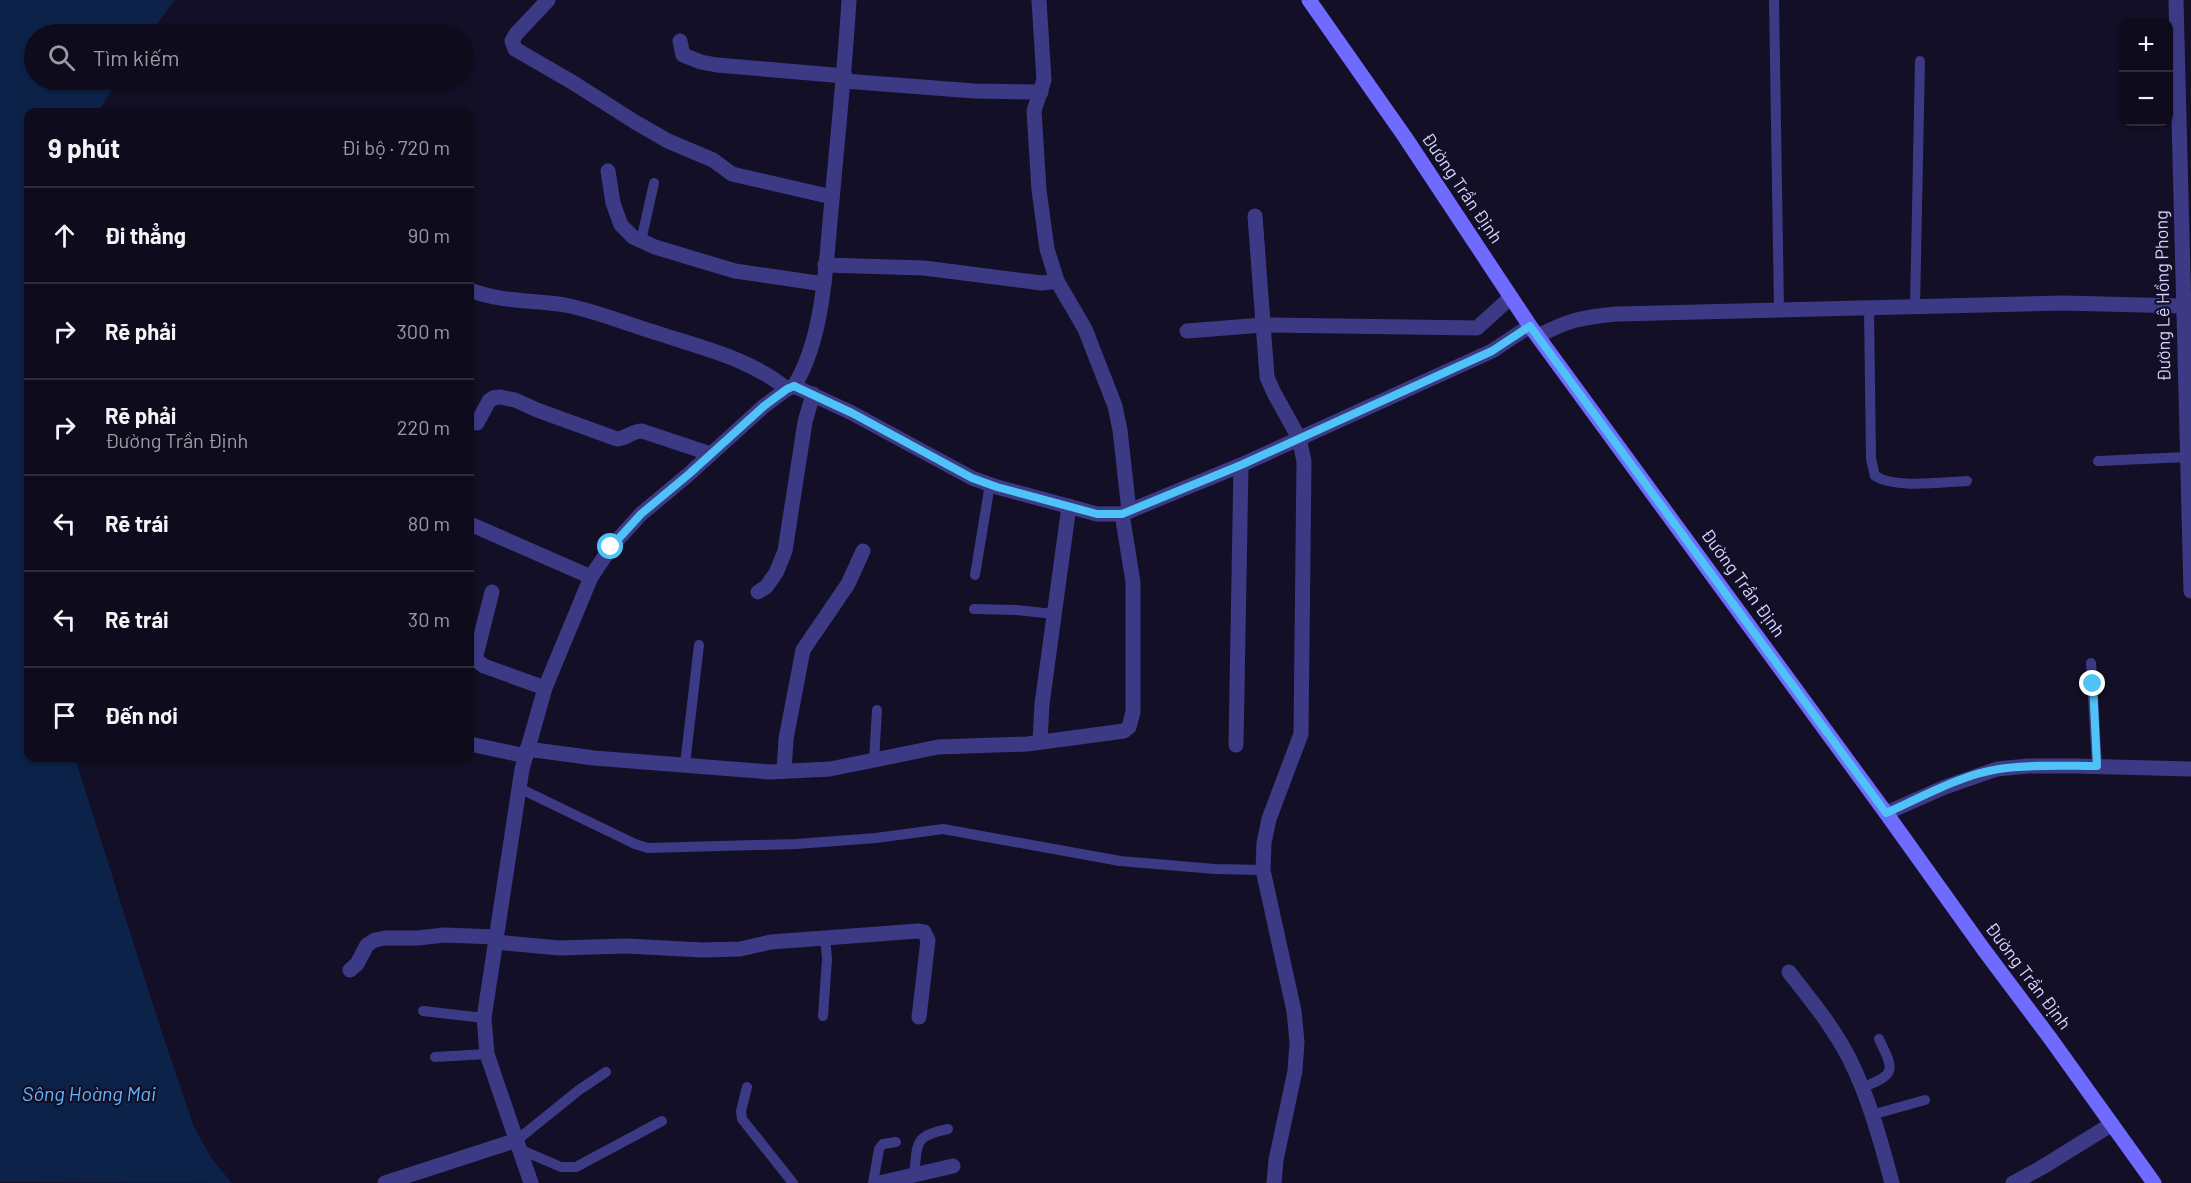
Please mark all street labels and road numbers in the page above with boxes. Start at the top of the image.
street label: Đường Trần Định [1418,128,1508,247]
street label: Đường Lê Hồng Phong [2150,210,2174,382]
street label: Đường Trần Định [1697,524,1791,641]
street label: Đường Trần Định [1981,917,2076,1033]

